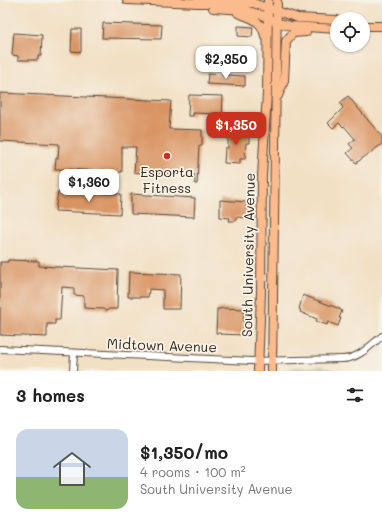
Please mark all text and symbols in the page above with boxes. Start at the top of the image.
map controls [330,12,370,52]
button: locate [330,12,370,52]
pin: $2,350 [193,46,259,80]
text: $2,350 [204,50,248,67]
pin: $1,350 [203,112,269,146]
text: $1,350 [215,116,257,133]
marker: Esporta Fitness [162,151,172,161]
place label: Esporta Fitness [140,162,194,197]
pin: $1,360 [56,169,122,203]
text: $1,360 [68,173,110,190]
street label: South University Avenue [237,173,259,337]
street label: Midtown Avenue [107,334,217,356]
text: 3 homes [16,384,85,406]
icon: filters [344,384,366,406]
text: $1,350/mo [140,441,228,463]
icon: home [48,445,96,493]
text: 4 rooms · 100 m² [140,463,246,480]
text: South University Avenue [140,480,293,497]

